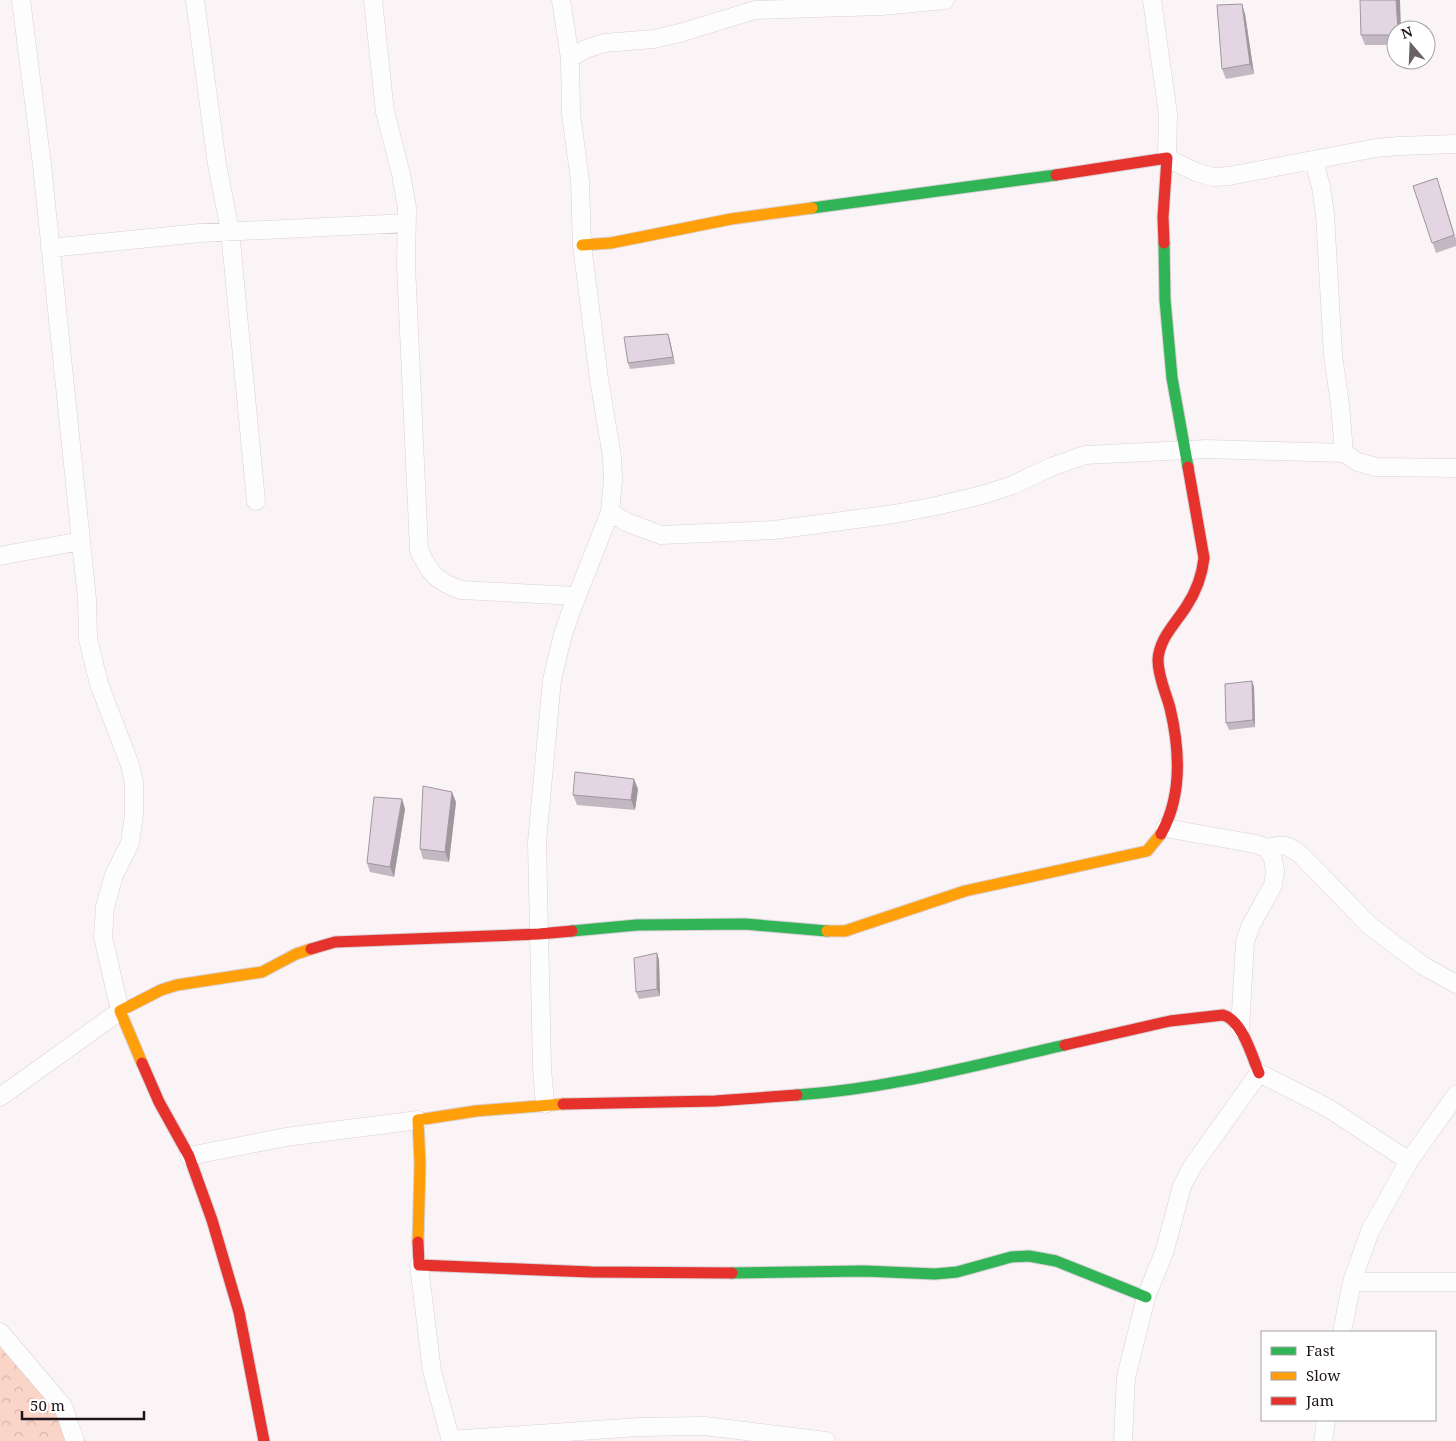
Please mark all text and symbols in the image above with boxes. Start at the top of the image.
north arrow [1386,20,1436,70]
text: N [1398,21,1415,43]
legend [1261,1331,1436,1421]
text: Fast [1306,1340,1335,1360]
text: Slow [1306,1365,1340,1385]
scale bar [22,1388,145,1420]
text: Jam [1305,1390,1334,1410]
text: 50 m [30,1395,65,1415]

